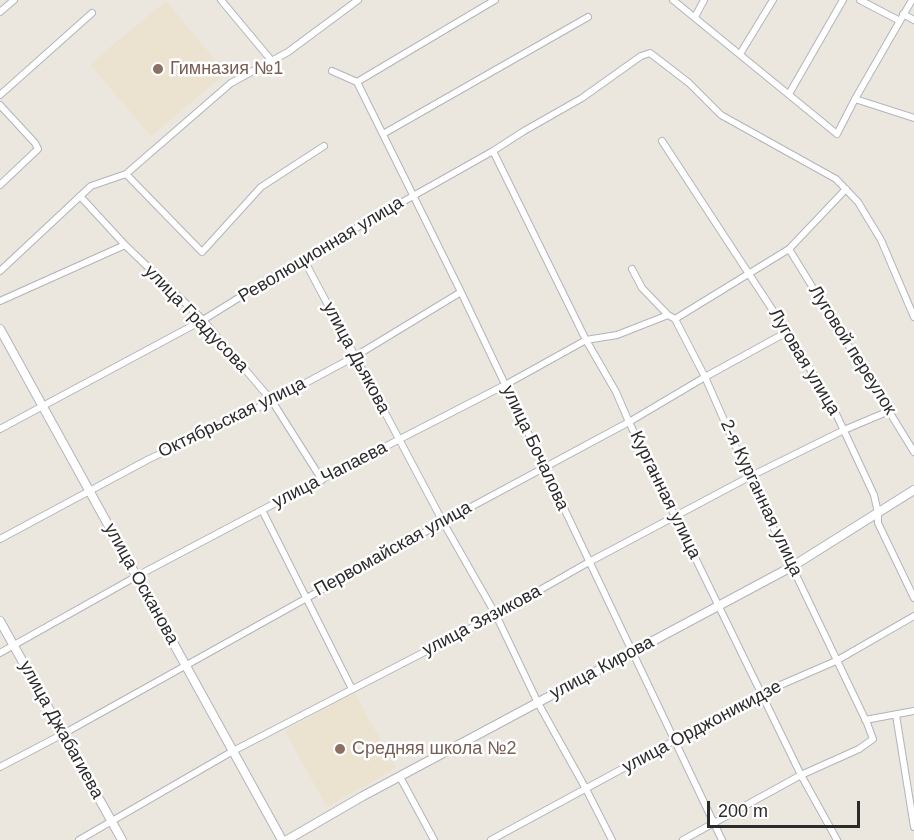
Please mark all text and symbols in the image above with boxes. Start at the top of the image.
place label: Гимназия №1 [170,58,283,80]
marker: Гимназия №1 [151,62,165,76]
street label: Революционная улица [235,192,407,308]
street label: улица Градусова [139,261,253,377]
street label: Луговой переулок [804,281,900,419]
street label: улица Дьякова [318,299,394,417]
street label: Луговая улица [764,305,844,419]
street label: Октябрьская улица [155,373,309,463]
street label: улица Бочалова [497,382,573,514]
street label: 2-я Курганная улица [715,416,807,580]
street label: Курганная улица [625,428,705,562]
street label: улица Чапаева [269,437,391,513]
street label: Первомайская улица [311,497,475,601]
street label: улица Осканова [99,520,183,648]
street label: улица Зязикова [419,581,545,661]
street label: улица Кирова [546,632,658,704]
street label: улица Джабагиева [14,657,108,803]
street label: улица Орджоникидзе [619,676,785,778]
place label: Средняя школа №2 [352,738,517,760]
marker: Средняя школа №2 [333,742,347,756]
scale bar [710,789,863,827]
text: 200 m [718,801,768,821]

